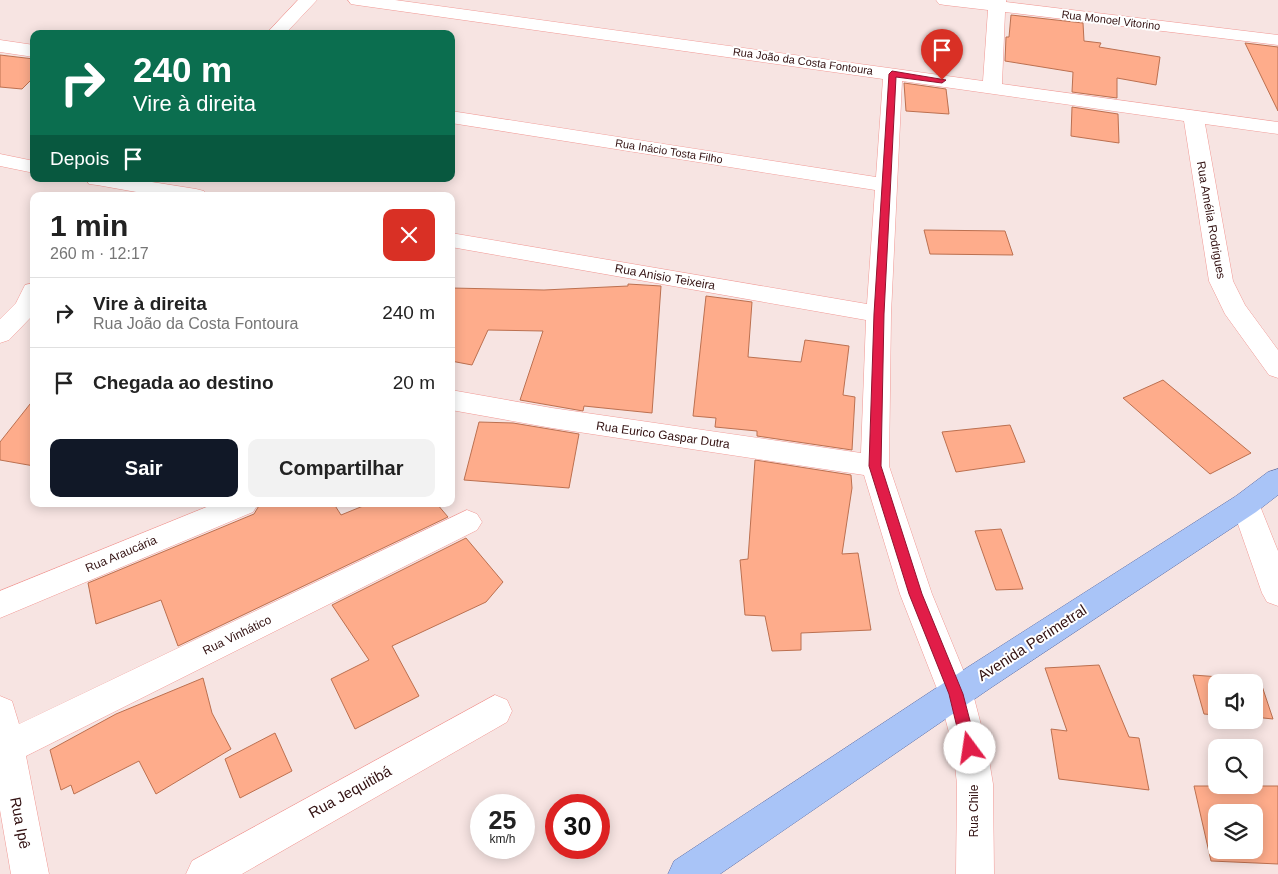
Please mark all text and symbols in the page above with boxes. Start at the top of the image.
street label: Rua Monoel Vitorino [1061,8,1161,32]
pin [921,29,963,80]
icon: arrive [928,36,956,64]
street label: Rua João da Costa Fontoura [732,45,875,77]
icon: right [50,50,115,115]
text: 240 m [133,50,232,89]
text: Vire à direita [133,91,256,116]
street label: Rua Inácio Tosta Filho [614,137,724,165]
icon: arrive [119,145,147,173]
text: Depois [50,148,109,169]
street label: Rua Amélia Rodrigues [1194,160,1228,280]
text: 1 min [50,209,128,242]
button: close [383,209,435,261]
text: 260 m · 12:17 [50,245,149,262]
street label: Rua Anisio Teixeira [614,261,717,293]
text: Vire à direita [93,293,207,314]
icon: right [50,299,78,327]
text: 240 m [382,302,435,323]
text: Rua João da Costa Fontoura [93,315,298,332]
icon: arrive [50,369,78,397]
text: Chegada ao destino [93,372,274,393]
text: 20 m [393,372,435,393]
street label: Rua Eurico Gaspar Dutra [595,419,731,451]
button: Sair [50,439,238,497]
button: Compartilhar [248,439,435,497]
street label: Rua Araucária [83,533,159,575]
street label: Avenida Perimetral [974,601,1089,684]
street label: Rua Vinhático [200,612,274,658]
map controls [1208,674,1263,859]
button: sound [1208,674,1263,729]
position arrow [943,721,995,773]
button: search [1208,739,1263,794]
street label: Rua Jequitibá [306,762,395,821]
street label: Rua Chile [967,784,981,837]
speed limit sign: 30 [545,794,610,859]
street label: Rua Ipê [7,795,34,850]
button: layers [1208,804,1263,859]
text: 25 [489,806,516,834]
text: km/h [489,832,516,846]

